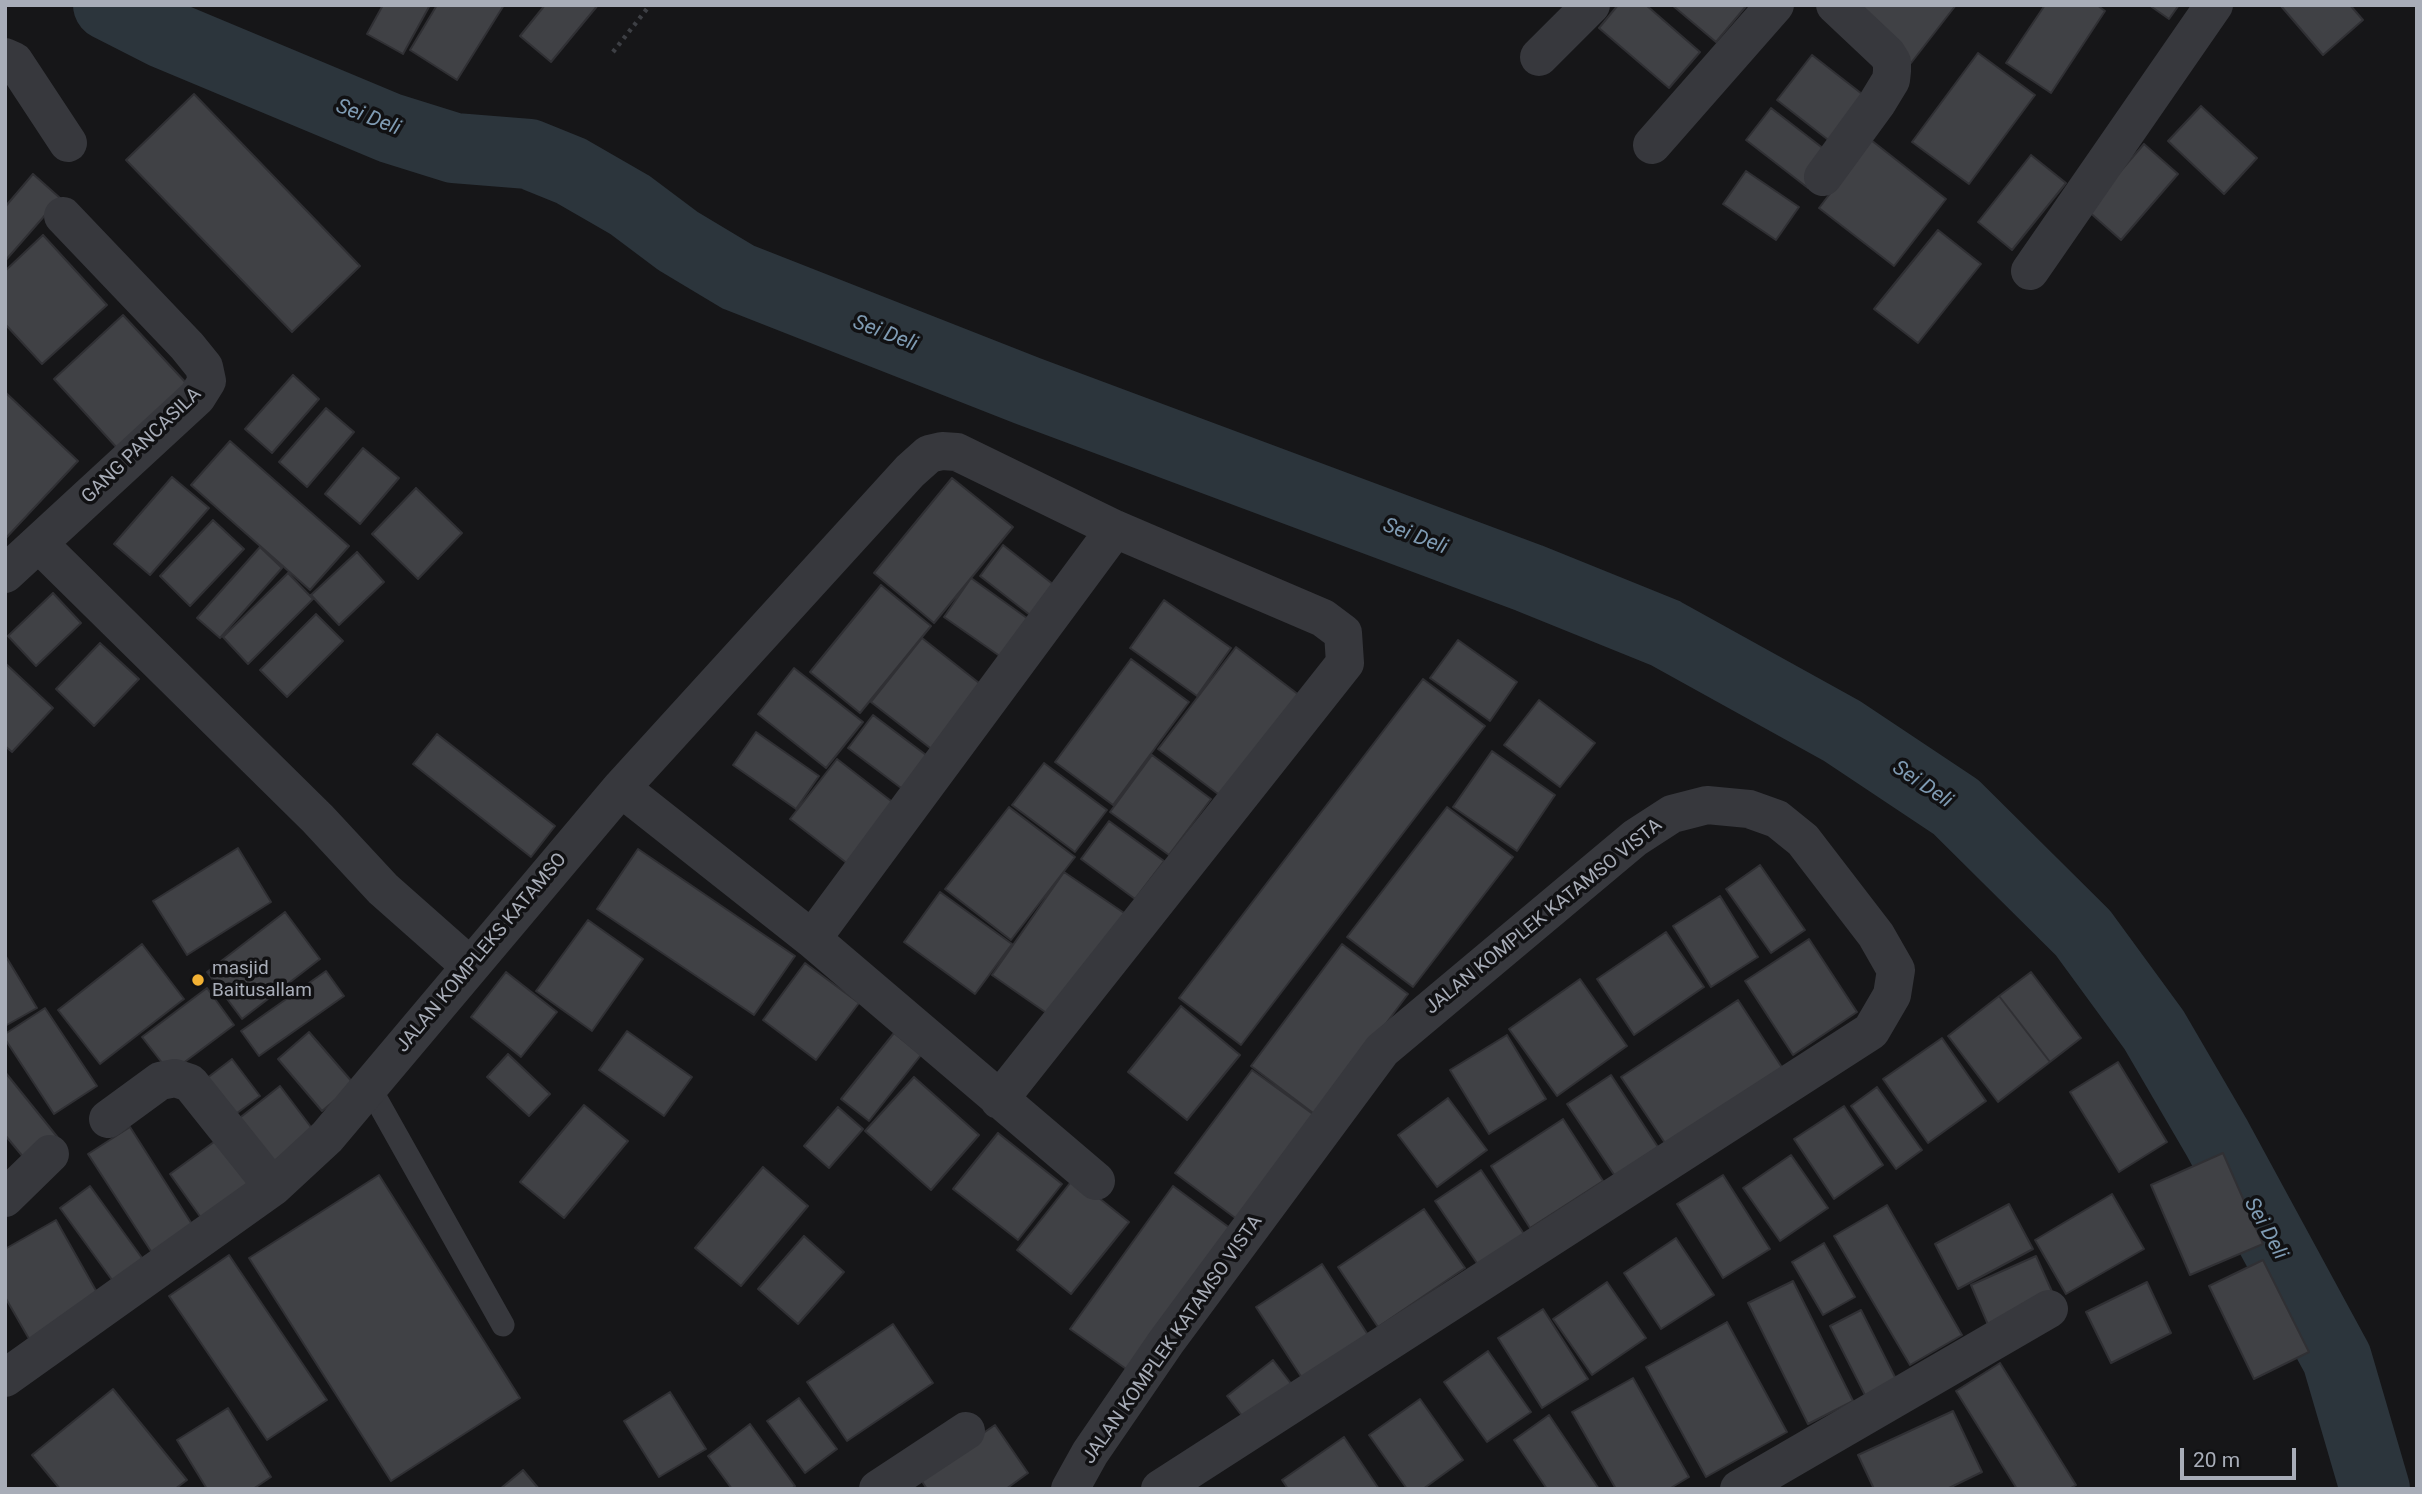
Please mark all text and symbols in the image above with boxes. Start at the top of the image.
water label: Sei Deli [332,94,404,142]
water label: Sei Deli [849,310,921,358]
street label: GANG PANCASILA [78,383,206,509]
water label: Sei Deli [1379,513,1451,561]
water label: Sei Deli [1887,756,1957,814]
street label: JALAN KOMPLEK KATAMSO VISTA [1421,814,1667,1020]
street label: JALAN KOMPLEKS KATAMSO [392,849,572,1057]
place label: masjid Baitusallam [212,958,312,1002]
marker: masjid Baitusallam [190,972,206,988]
water label: Sei Deli [2238,1194,2292,1264]
street label: JALAN KOMPLEK KATAMSO VISTA [1078,1211,1268,1469]
scale bar [2184,1434,2300,1478]
text: 20 m [2193,1448,2240,1472]

